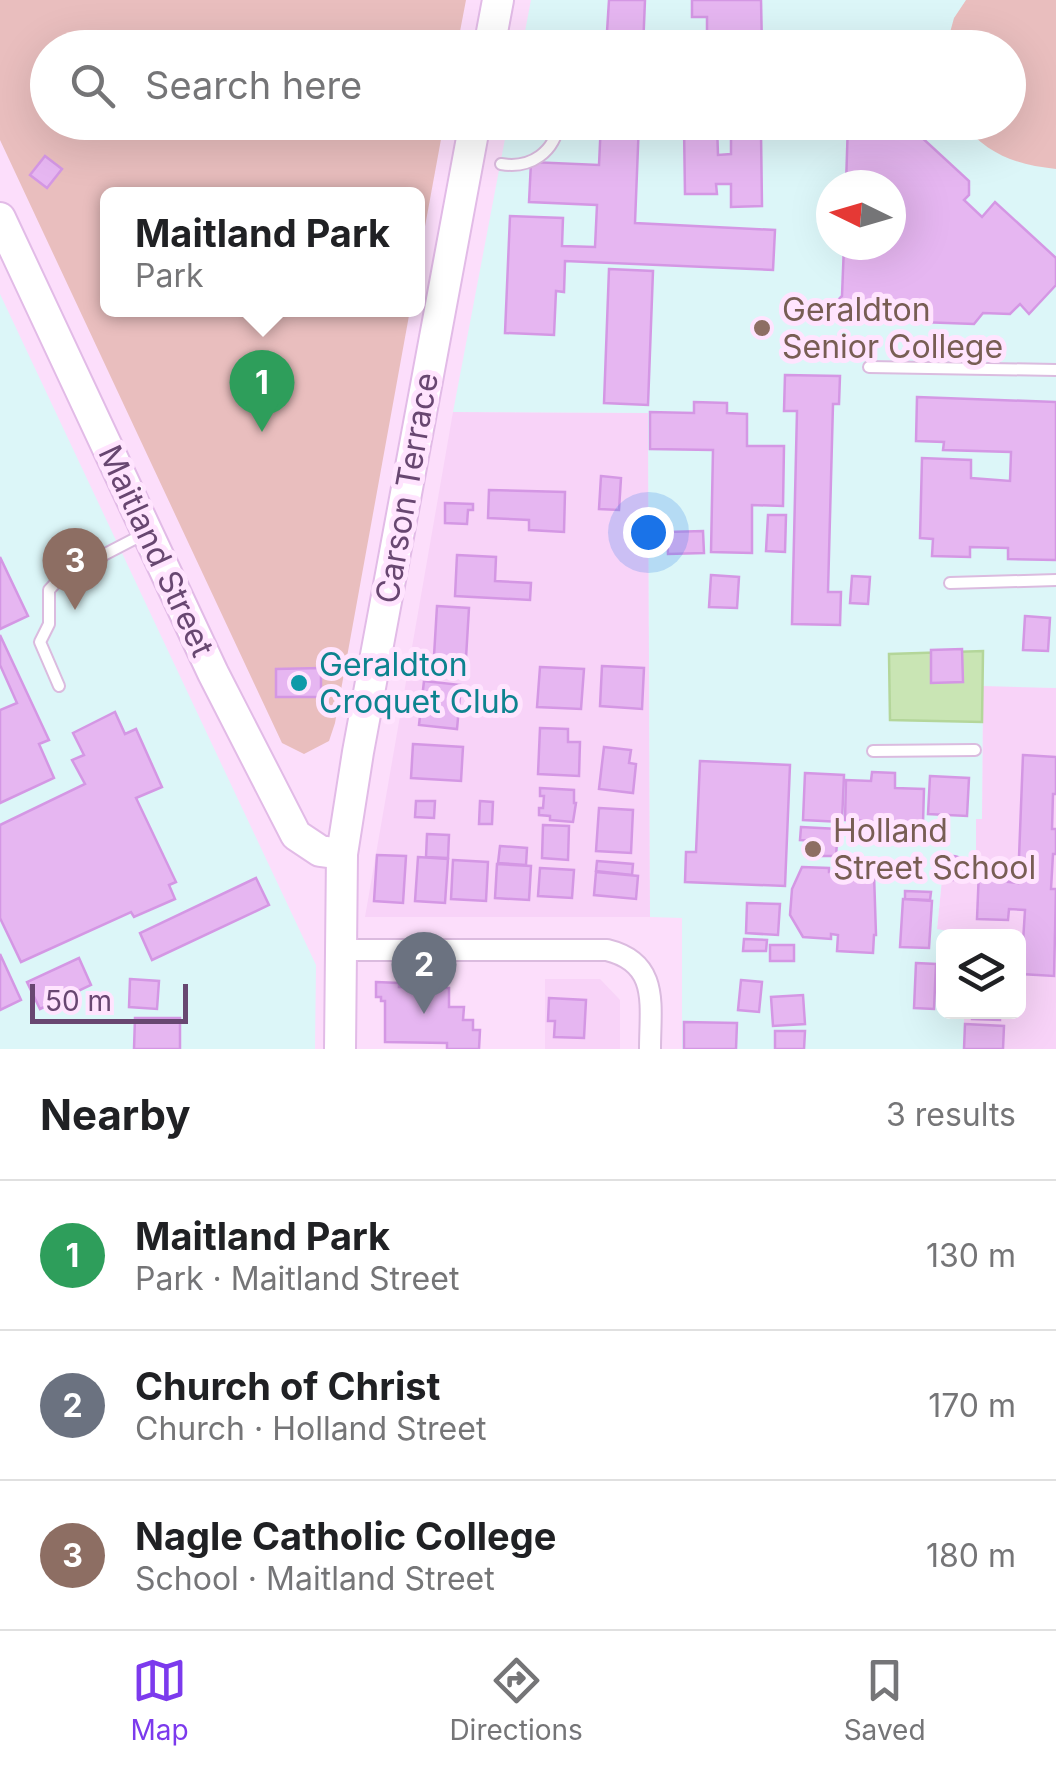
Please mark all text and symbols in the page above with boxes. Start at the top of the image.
search box [30,30,1026,140]
icon: search [65,58,120,113]
text: Search here [145,62,362,108]
north arrow [816,170,906,260]
popup [100,187,425,317]
text: Maitland Park [135,210,390,256]
text: Park [135,256,203,295]
place label: Geraldton Senior College [782,290,1003,366]
marker: Geraldton Senior College [751,317,773,339]
pin: 1 [230,350,294,432]
street label: Carson Terrace [367,369,446,606]
street label: Maitland Street [90,439,222,663]
your location [623,507,674,558]
pin: 3 [42,528,108,610]
place label: Geraldton Croquet Club [319,645,519,721]
marker: Geraldton Croquet Club [288,672,310,694]
place label: Holland Street School [833,811,1036,887]
marker: Holland Street School [802,838,824,860]
map controls [936,929,1026,1019]
button: layers [936,929,1026,1019]
pin: 2 [392,932,456,1014]
scale bar [30,979,188,1024]
text: 50 m [45,984,112,1018]
text: Nearby [40,1089,191,1140]
text: 3 results [886,1095,1016,1134]
text: Maitland Park [135,1213,390,1259]
text: 1 [66,1236,79,1275]
text: 130 m [926,1236,1016,1275]
text: Park · Maitland Street [135,1259,459,1298]
text: Church of Christ [135,1363,440,1409]
text: 2 [62,1386,83,1425]
text: 170 m [928,1386,1016,1425]
text: Church · Holland Street [135,1409,486,1448]
text: Nagle Catholic College [135,1513,556,1559]
text: 3 [62,1536,83,1575]
text: 180 m [926,1536,1016,1575]
text: School · Maitland Street [135,1559,495,1598]
tab: Map [130,1653,189,1747]
tab: Directions [449,1653,583,1747]
tab: Saved [844,1653,926,1747]

